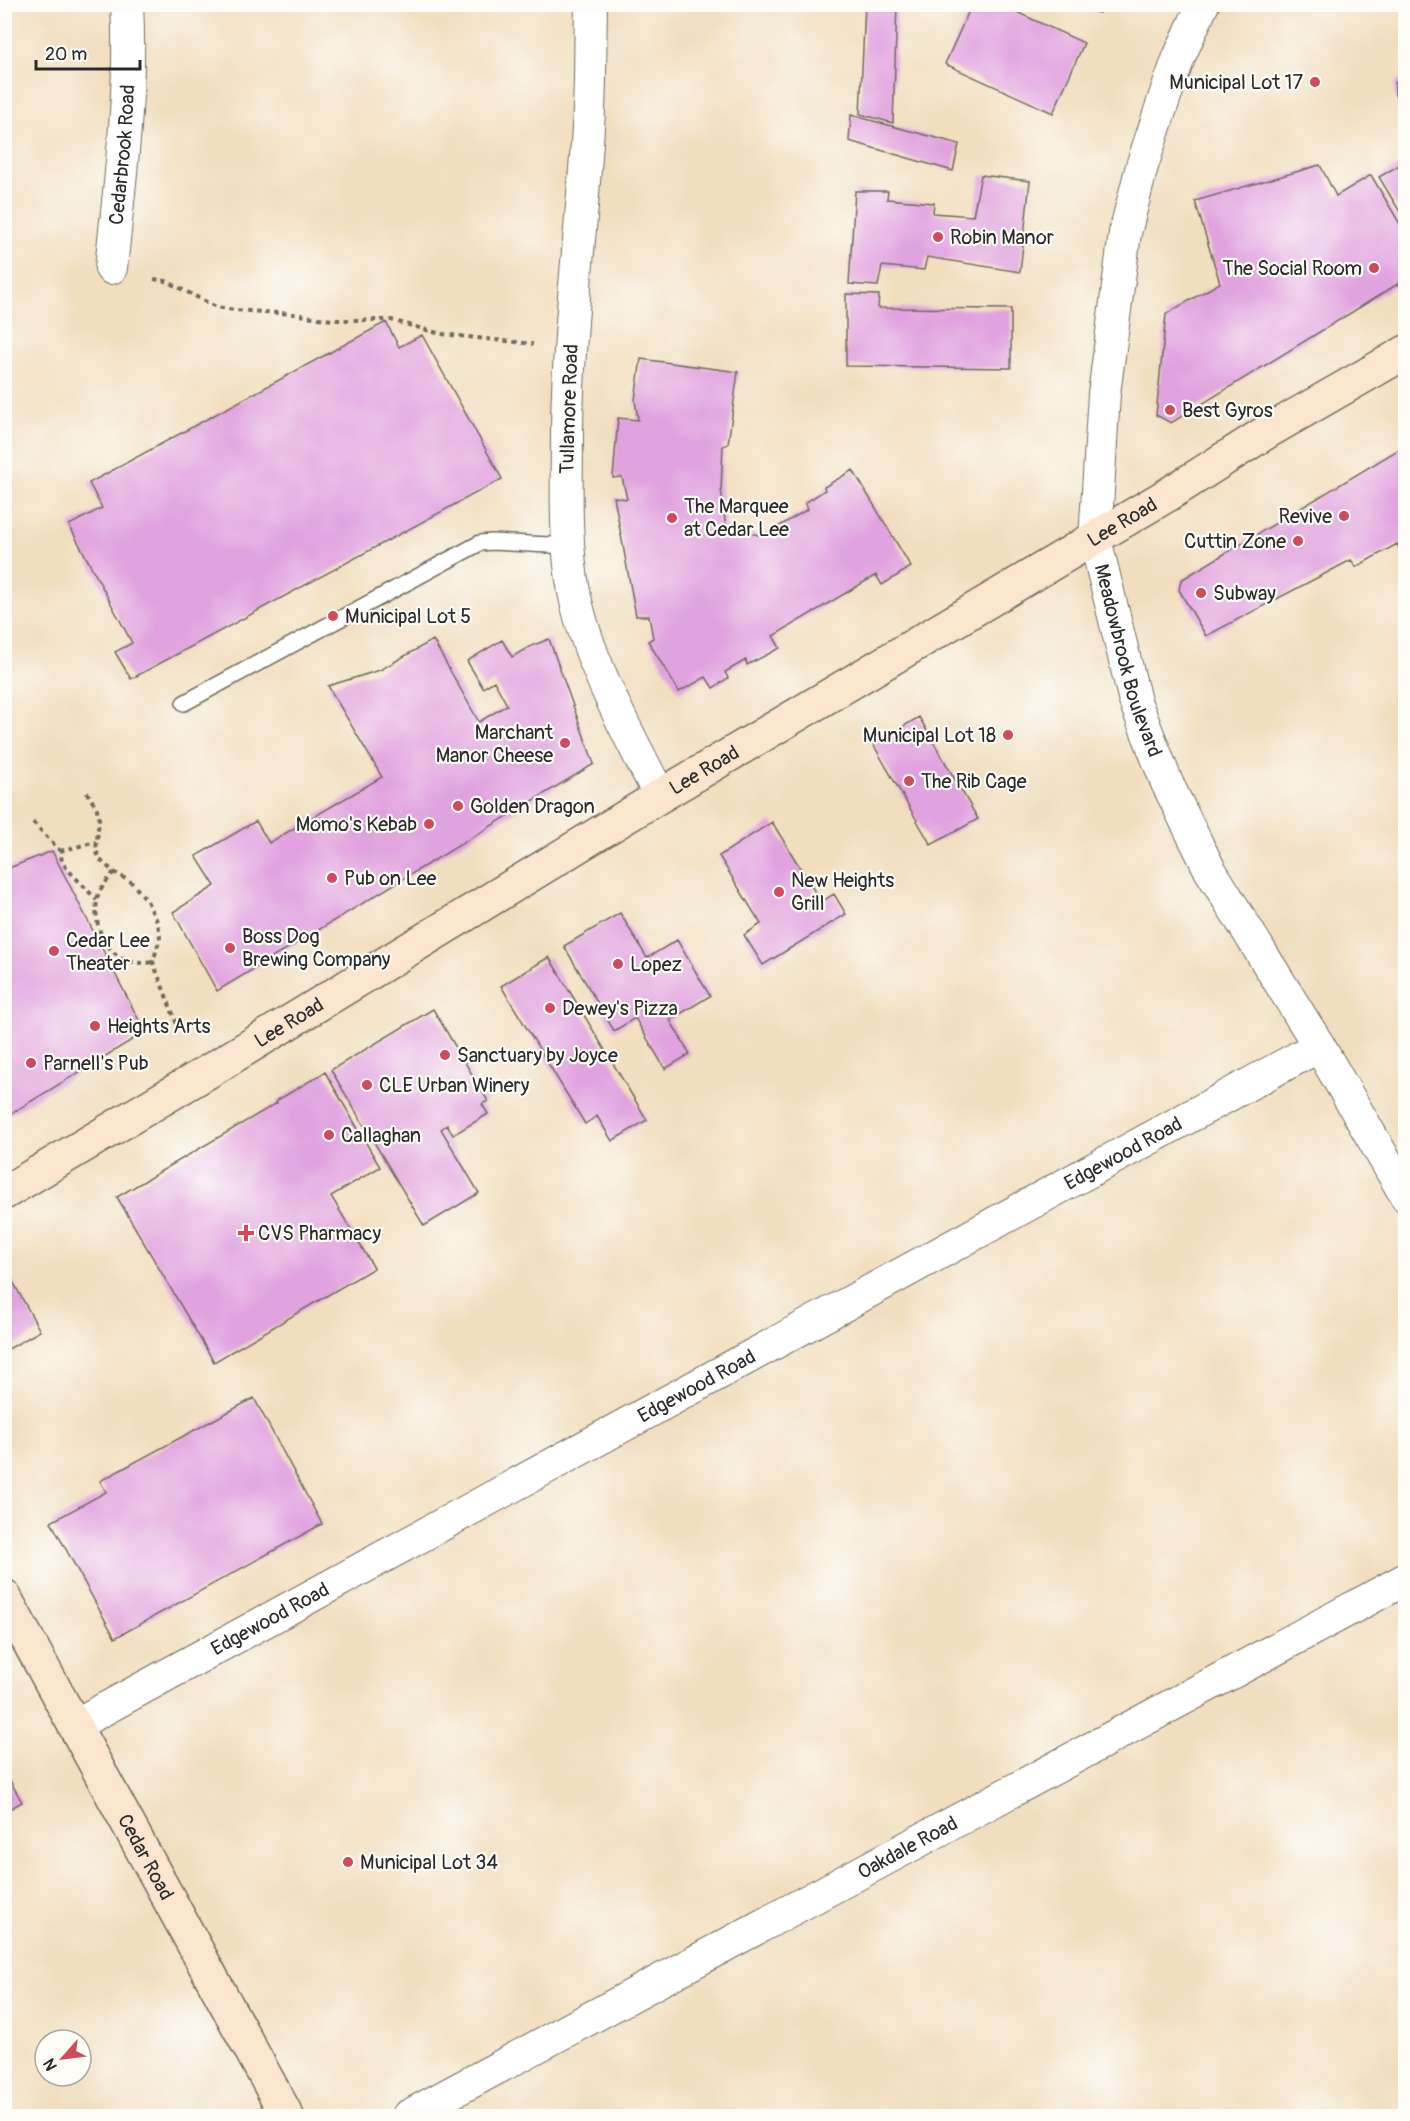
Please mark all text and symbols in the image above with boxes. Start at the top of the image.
scale bar [36,33,140,71]
text: 20 m [45,43,87,66]
place label: Municipal Lot 17 [1169,70,1303,95]
marker: Municipal Lot 17 [1308,75,1322,89]
street label: Cedarbrook Road [103,84,140,226]
place label: Robin Manor [950,225,1054,250]
marker: Robin Manor [931,230,945,244]
place label: The Social Room [1223,256,1362,281]
marker: The Social Room [1367,261,1381,275]
street label: Tullamore Road [554,343,584,475]
place label: Best Gyros [1182,398,1273,423]
marker: Best Gyros [1163,403,1177,417]
street label: Lee Road [1083,492,1161,552]
place label: The Marquee at Cedar Lee [684,494,789,542]
place label: Revive [1279,504,1332,529]
marker: Revive [1337,509,1351,523]
marker: The Marquee at Cedar Lee [665,511,679,525]
place label: Cuttin Zone [1184,529,1286,554]
marker: Cuttin Zone [1291,534,1305,548]
street label: Meadowbrook Boulevard [1089,561,1168,760]
place label: Subway [1213,581,1276,606]
marker: Subway [1194,586,1208,600]
place label: Municipal Lot 5 [345,604,471,629]
marker: Municipal Lot 5 [326,609,340,623]
place label: Marchant Manor Cheese [436,720,554,768]
place label: Municipal Lot 18 [863,723,996,748]
marker: Municipal Lot 18 [1001,728,1015,742]
marker: Marchant Manor Cheese [558,736,572,750]
street label: Lee Road [665,740,743,800]
place label: The Rib Cage [921,769,1027,794]
marker: The Rib Cage [902,774,916,788]
place label: Golden Dragon [470,794,595,819]
marker: Golden Dragon [451,799,465,813]
place label: Momo's Kebab [296,812,417,837]
marker: Momo's Kebab [422,817,436,831]
place label: Pub on Lee [344,866,437,891]
place label: New Heights Grill [791,868,894,916]
marker: Pub on Lee [325,871,339,885]
marker: New Heights Grill [772,885,786,899]
place label: Boss Dog Brewing Company [242,924,391,972]
place label: Cedar Lee Theater [66,928,150,976]
marker: Boss Dog Brewing Company [223,941,237,955]
marker: Cedar Lee Theater [47,944,61,958]
place label: Lopez [630,952,682,977]
marker: Lopez [611,957,625,971]
street label: Lee Road [249,992,328,1053]
place label: Dewey's Pizza [562,996,678,1021]
marker: Dewey's Pizza [543,1001,557,1015]
place label: Heights Arts [107,1014,210,1039]
marker: Heights Arts [88,1019,102,1033]
place label: Sanctuary by Joyce [457,1043,618,1068]
marker: Sanctuary by Joyce [438,1048,452,1062]
place label: Parnell's Pub [43,1051,149,1076]
marker: Parnell's Pub [24,1056,38,1070]
place label: CLE Urban Winery [379,1073,530,1098]
marker: CLE Urban Winery [360,1078,374,1092]
street label: Edgewood Road [1060,1111,1186,1195]
place label: Callaghan [341,1123,421,1148]
marker: Callaghan [322,1128,336,1142]
place label: CVS Pharmacy [258,1221,381,1246]
marker: CVS Pharmacy [239,1226,253,1240]
street label: Edgewood Road [633,1344,760,1428]
street label: Edgewood Road [207,1576,333,1661]
street label: Cedar Road [112,1809,179,1904]
street label: Oakdale Road [853,1810,962,1884]
place label: Municipal Lot 34 [360,1850,498,1875]
marker: Municipal Lot 34 [341,1855,355,1869]
north arrow [33,2028,93,2088]
text: N [39,2055,62,2074]

